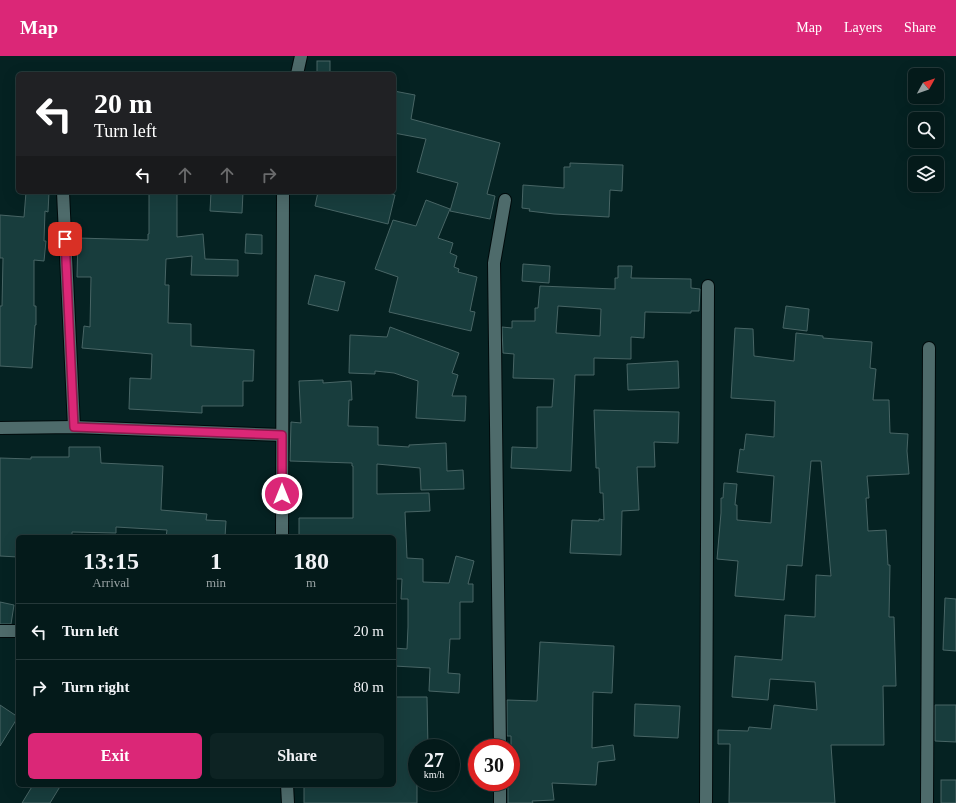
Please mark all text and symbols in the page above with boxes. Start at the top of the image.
text: Map [20,17,58,38]
text: Map [796,20,822,35]
text: Layers [844,20,882,35]
text: Share [904,20,936,35]
north arrow [908,68,944,104]
map controls [908,68,944,192]
icon: left [28,88,80,140]
text: 20 m [94,88,152,119]
button: search [908,112,944,148]
text: Turn left [94,121,157,141]
button: layers [908,156,944,192]
icon: left [132,164,154,186]
icon: ahead [174,164,196,186]
icon: ahead [216,164,238,186]
icon: right [258,164,280,186]
pin [48,222,82,256]
icon: arrive [54,228,76,250]
position arrow [261,473,303,515]
text: 13:15 [83,548,139,574]
text: 1 [210,548,222,574]
text: 180 [293,548,329,574]
text: Arrival [92,575,130,590]
text: min [206,575,226,590]
text: m [306,575,316,590]
icon: left [28,621,50,643]
text: Turn left [62,623,119,639]
text: 20 m [354,623,384,639]
icon: right [28,677,50,699]
text: Turn right [62,679,129,695]
text: 80 m [354,679,384,695]
button: Exit [28,733,202,779]
button: Share [210,733,384,779]
speed limit sign: 30 [468,739,520,791]
text: 27 [424,749,444,771]
text: km/h [424,769,444,780]

